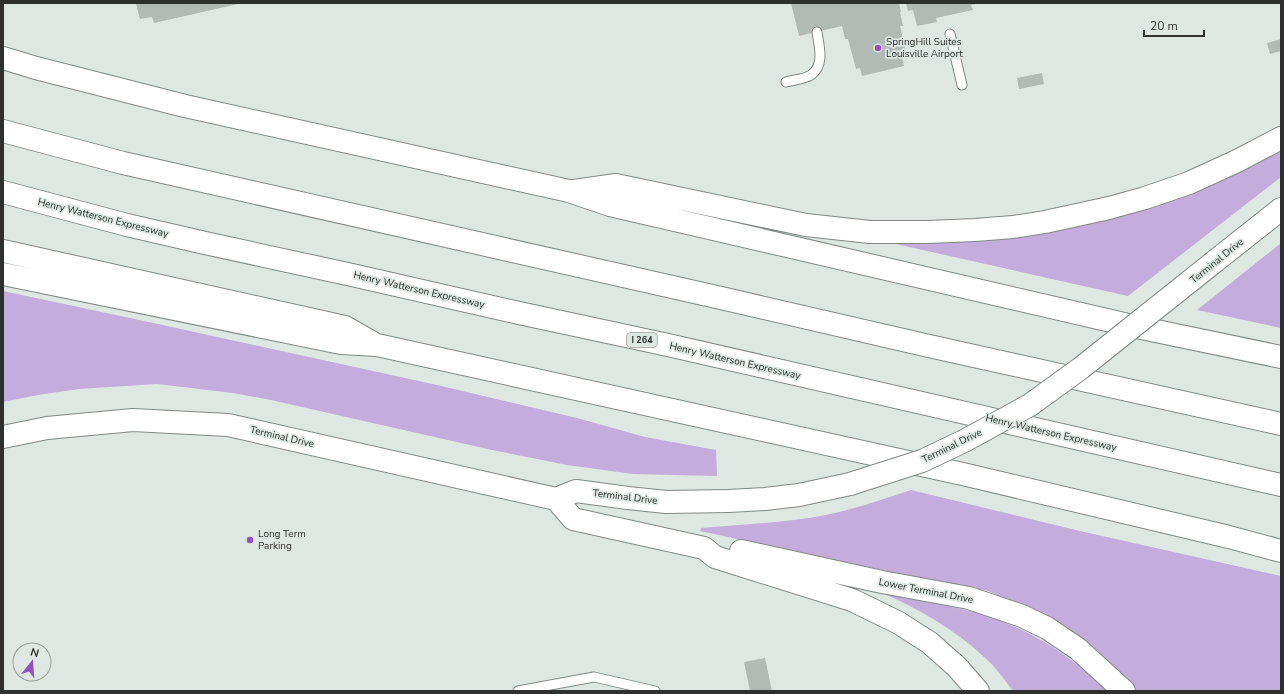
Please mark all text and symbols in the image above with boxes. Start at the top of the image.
scale bar [1144,12,1204,38]
text: 20 m [1150,18,1178,34]
place label: SpringHill Suites Louisville Airport [886,35,963,61]
marker: SpringHill Suites Louisville Airport [873,43,883,53]
street label: Henry Watterson Expressway [36,195,171,241]
street label: Terminal Drive [1187,235,1247,287]
street label: Henry Watterson Expressway [352,268,487,312]
road number: I 264 [627,333,657,347]
street label: Henry Watterson Expressway [668,339,803,383]
street label: Henry Watterson Expressway [984,411,1119,455]
street label: Terminal Drive [249,423,315,451]
street label: Terminal Drive [920,425,984,467]
street label: Terminal Drive [592,486,658,508]
place label: Long Term Parking [258,527,306,553]
marker: Long Term Parking [245,535,255,545]
street label: Lower Terminal Drive [878,575,974,607]
north arrow [12,642,52,682]
text: N [29,645,41,661]

